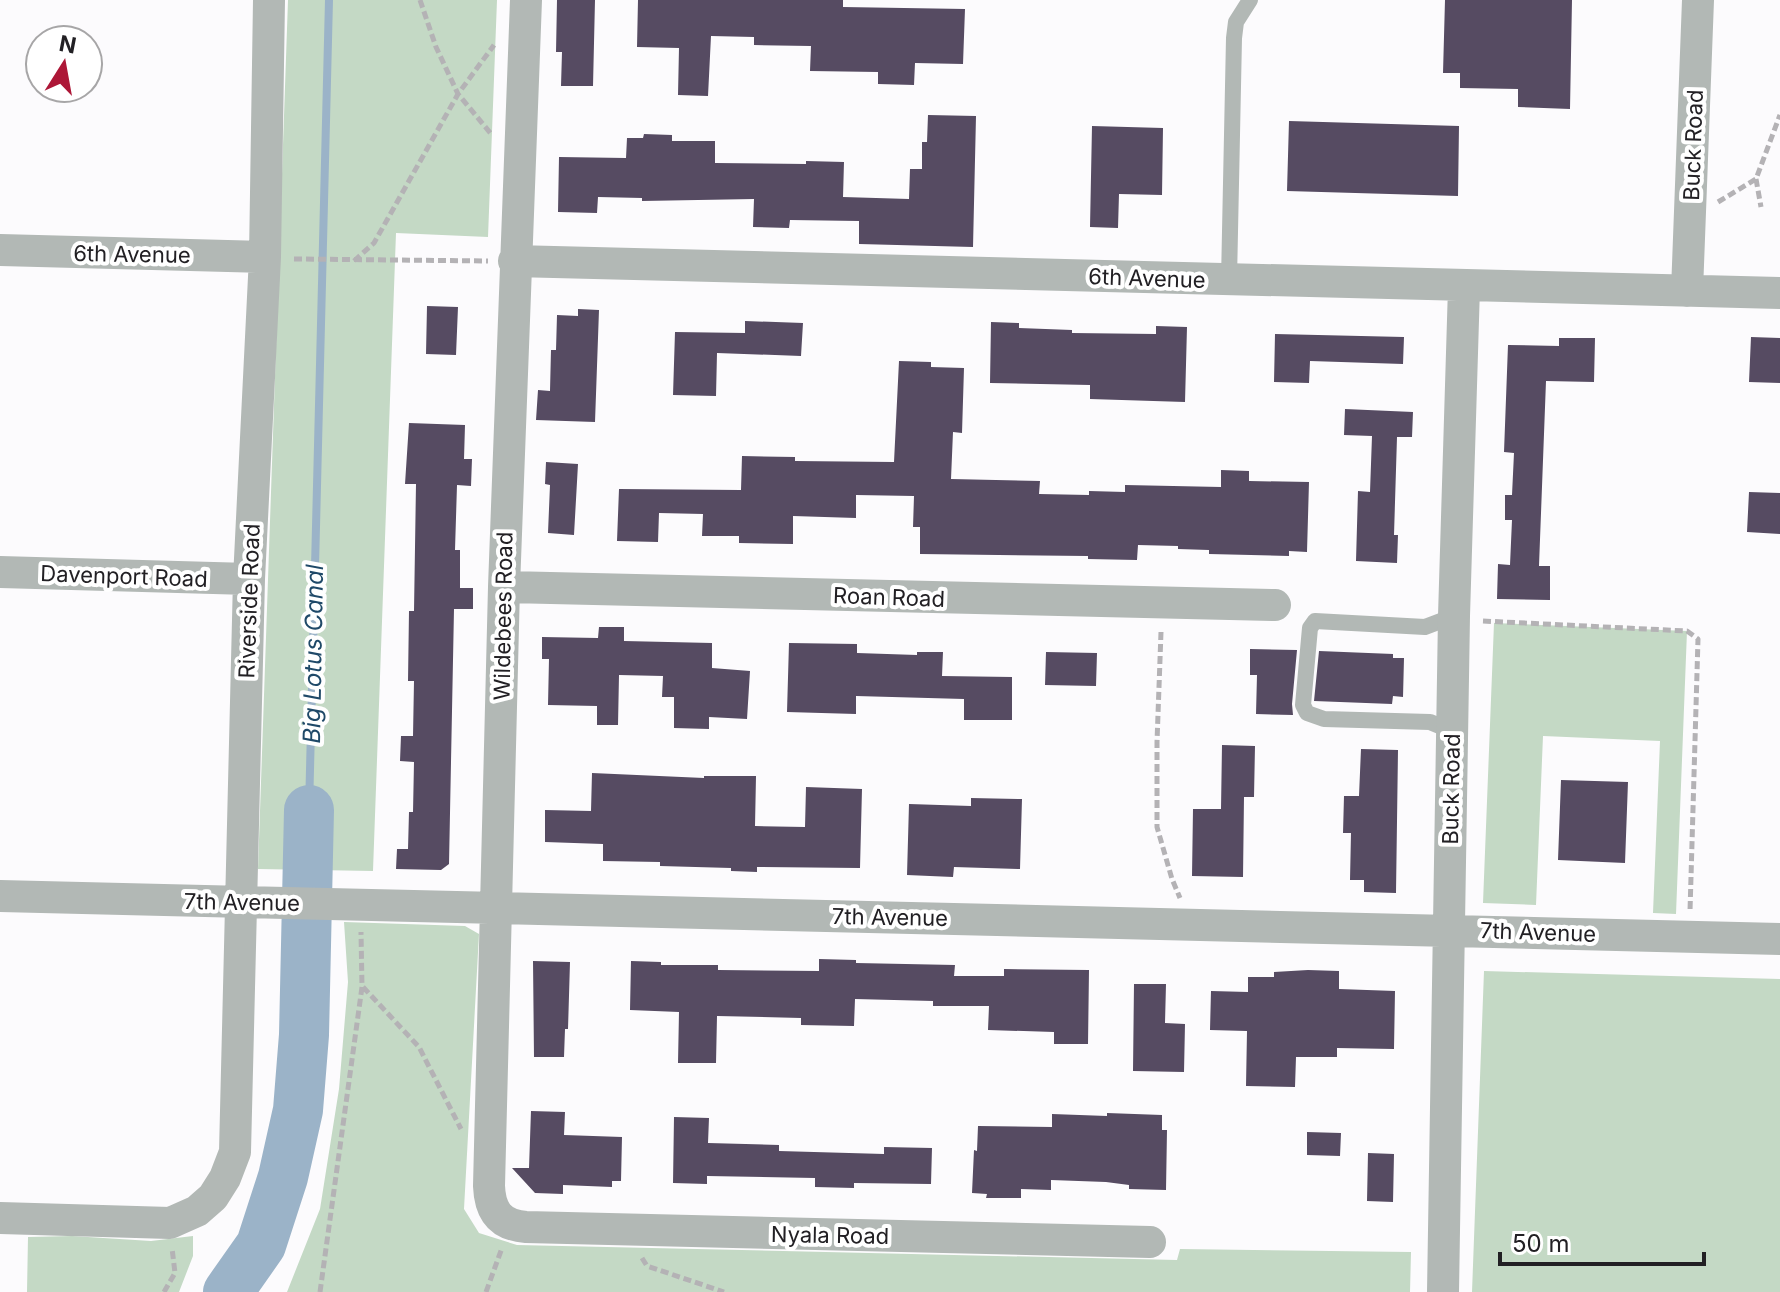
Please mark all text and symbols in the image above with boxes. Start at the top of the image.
north arrow [24,24,104,104]
text: N [57,30,79,59]
street label: Buck Road [1678,89,1708,201]
street label: 6th Avenue [73,240,191,268]
street label: 6th Avenue [1088,263,1206,293]
street label: Riverside Road [233,523,265,679]
street label: Wildebees Road [489,531,517,701]
street label: Davenport Road [40,560,208,592]
water label: Big Lotus Canal [297,564,329,744]
street label: Roan Road [833,582,945,612]
street label: Buck Road [1437,733,1465,845]
street label: 7th Avenue [184,888,300,916]
street label: 7th Avenue [832,903,948,931]
street label: 7th Avenue [1480,917,1596,947]
scale bar [1500,1216,1704,1266]
street label: Nyala Road [771,1221,889,1249]
text: 50 m [1512,1229,1570,1258]

